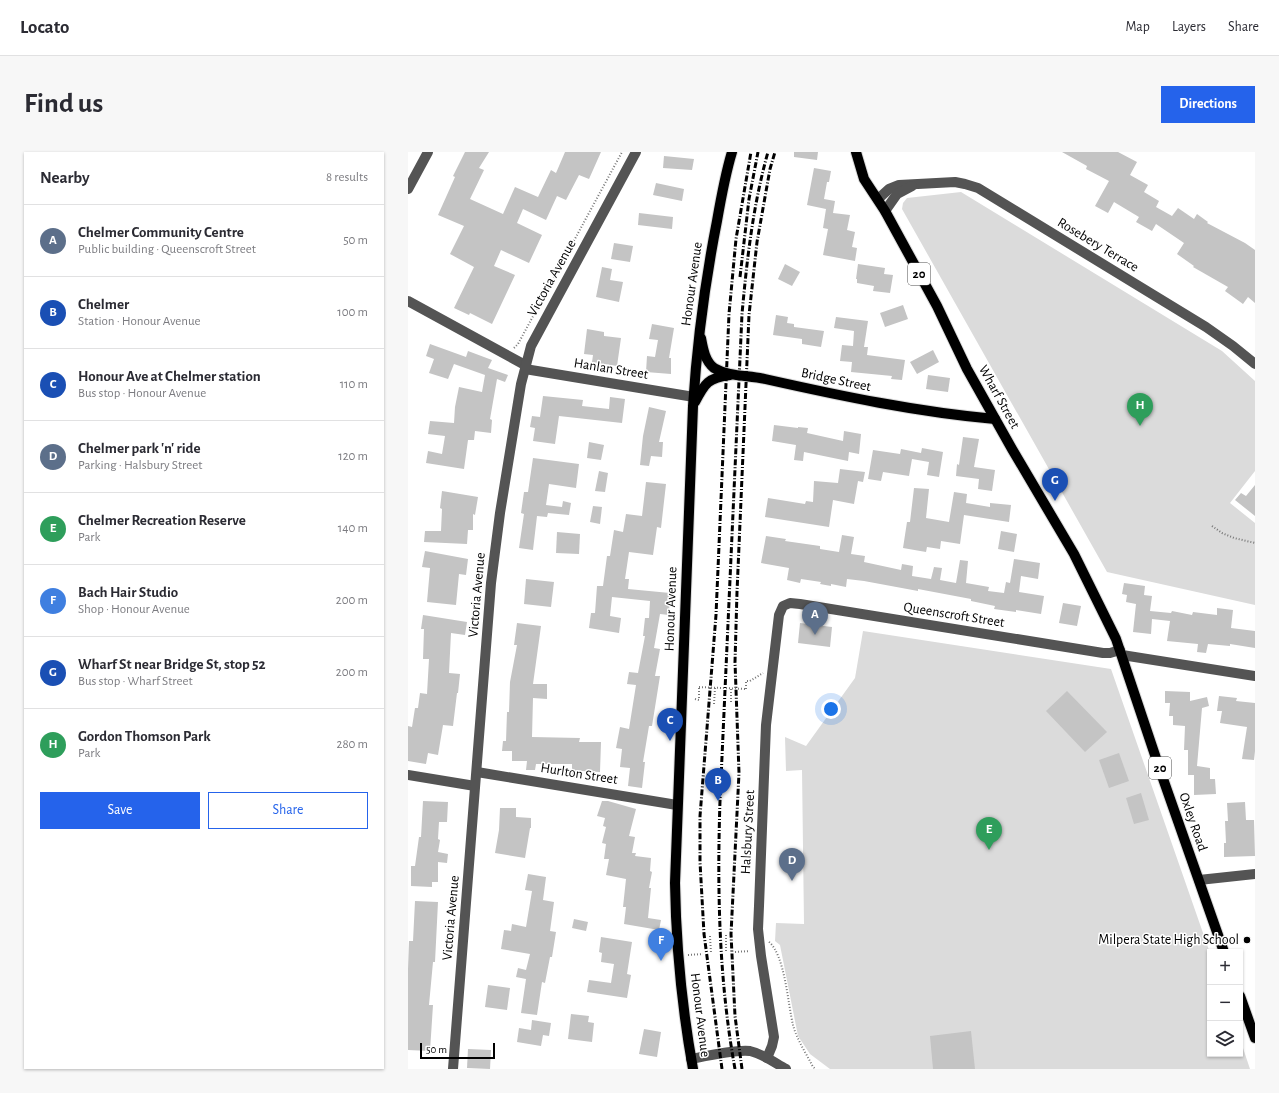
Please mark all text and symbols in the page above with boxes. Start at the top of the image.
text: Locato [20,18,69,37]
text: Map [1125,20,1150,34]
text: Layers [1172,20,1206,34]
text: Share [1228,20,1259,34]
button: Directions [1161,86,1255,123]
text: Find us [24,90,103,118]
text: Nearby [40,169,90,186]
text: 8 results [326,171,368,184]
street label: Rosebery Terrace [1055,215,1141,275]
text: Chelmer Community Centre [78,225,244,240]
text: A [49,234,57,247]
text: 50 m [343,234,368,247]
street label: Victoria Avenue [525,237,579,319]
street label: Honour Avenue [679,241,705,327]
text: Public building · Queenscroft Street [78,243,256,256]
road number: 20 [908,263,930,285]
text: Chelmer [78,297,129,312]
text: B [49,306,57,319]
text: 100 m [337,306,368,319]
text: Station · Honour Avenue [78,315,201,328]
street label: Hanlan Street [573,356,650,382]
street label: Wharf Street [976,363,1022,431]
street label: Bridge Street [800,366,873,394]
text: Honour Ave at Chelmer station [78,369,261,384]
text: C [50,378,56,391]
text: 110 m [340,378,368,391]
text: Bus stop · Honour Avenue [78,387,206,400]
pin: H [1127,393,1153,426]
text: Chelmer park 'n' ride [78,441,201,456]
text: D [49,450,57,463]
text: 120 m [338,450,368,463]
text: Parking · Halsbury Street [78,459,202,472]
pin: G [1042,468,1068,501]
text: Chelmer Recreation Reserve [78,513,246,528]
text: E [50,522,56,535]
text: 140 m [338,522,368,535]
text: Park [78,531,100,544]
street label: Victoria Avenue [466,552,488,638]
street label: Honour Avenue [663,566,679,652]
text: Bach Hair Studio [78,585,178,600]
text: F [50,594,56,607]
text: 200 m [336,594,368,607]
street label: Queenscroft Street [903,600,1006,630]
pin: A [802,602,828,635]
text: Shop · Honour Avenue [78,603,190,616]
text: Wharf St near Bridge St, stop 52 [78,657,266,672]
text: G [49,666,57,679]
text: 200 m [336,666,368,679]
text: Bus stop · Wharf Street [78,675,193,688]
your location [821,699,841,719]
pin: C [657,708,683,741]
text: Gordon Thomson Park [78,729,211,744]
text: H [48,738,58,751]
text: 280 m [337,738,368,751]
text: Park [78,747,100,760]
road number: 20 [1149,757,1171,779]
street label: Hurlton Street [539,761,619,787]
pin: B [705,768,731,801]
street label: Halsbury Street [739,789,757,875]
street label: Oxley Road [1176,791,1210,853]
button: Save [40,792,200,829]
button: Share [208,792,368,829]
pin: E [976,817,1002,850]
pin: D [779,848,805,881]
street label: Victoria Avenue [440,875,462,961]
pin: F [648,928,674,961]
place label: Milpera State High School [1098,933,1239,947]
marker: Milpera State High School [1242,935,1252,945]
map controls [1207,949,1243,1057]
button: + [1207,949,1243,985]
street label: Honour Avenue [688,972,712,1058]
button: − [1207,985,1243,1021]
button: layers [1207,1021,1243,1057]
scale bar [420,1041,495,1060]
text: 50 m [426,1044,447,1055]

